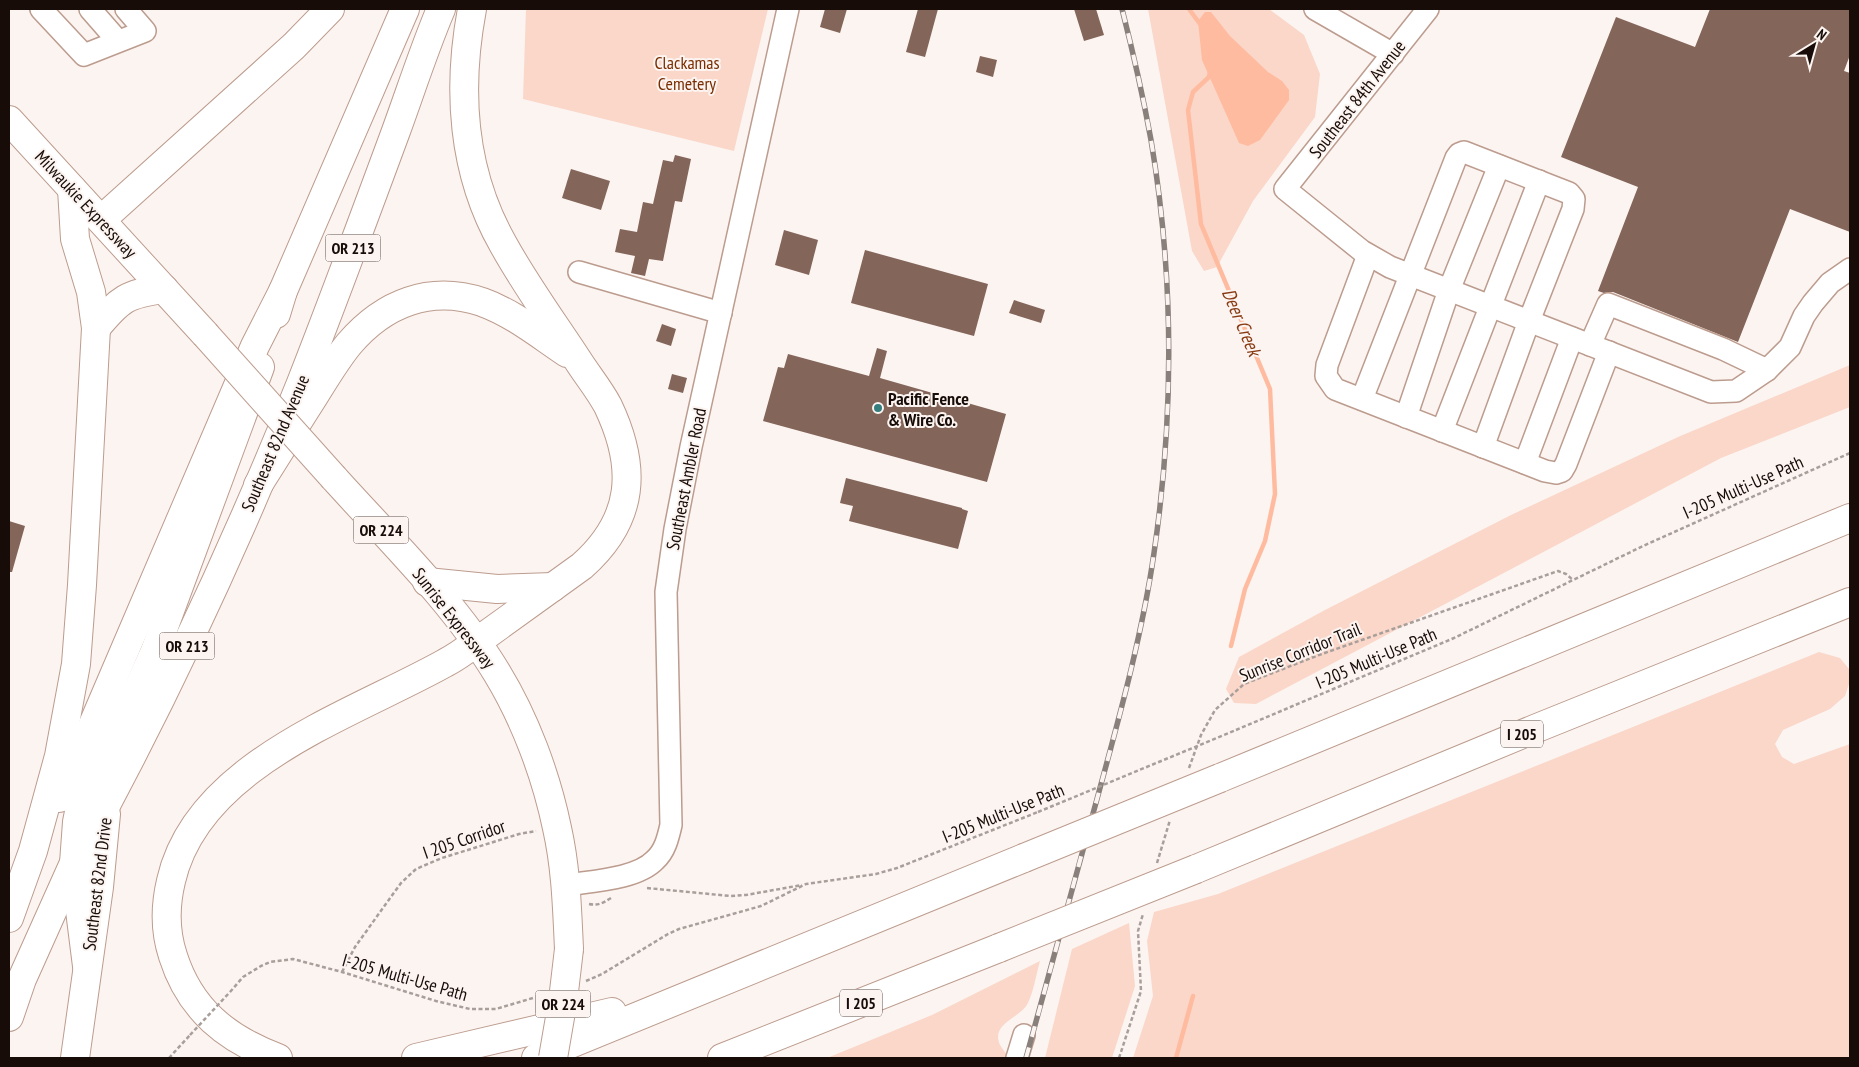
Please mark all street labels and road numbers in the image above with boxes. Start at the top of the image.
street label: Southeast 84th Avenue [1304,35,1410,163]
street label: Milwaukie Expressway [30,145,142,263]
road number: OR 213 [326,234,380,262]
street label: Southeast 82nd Avenue [236,371,314,515]
street label: Southeast Ambler Road [661,406,711,552]
street label: I-205 Multi-Use Path [1679,450,1807,524]
road number: OR 224 [354,516,408,544]
street label: Sunrise Expressway [407,563,501,673]
street label: Sunrise Corridor Trail [1236,617,1365,687]
street label: I-205 Multi-Use Path [1312,622,1440,694]
road number: OR 213 [160,632,214,659]
road number: I 205 [1501,721,1543,748]
street label: I-205 Multi-Use Path [939,778,1067,848]
street label: I 205 Corridor [420,814,508,864]
street label: Southeast 82nd Drive [77,816,117,952]
street label: I-205 Multi-Use Path [340,948,470,1006]
road number: I 205 [840,990,882,1016]
road number: OR 224 [536,991,590,1018]

